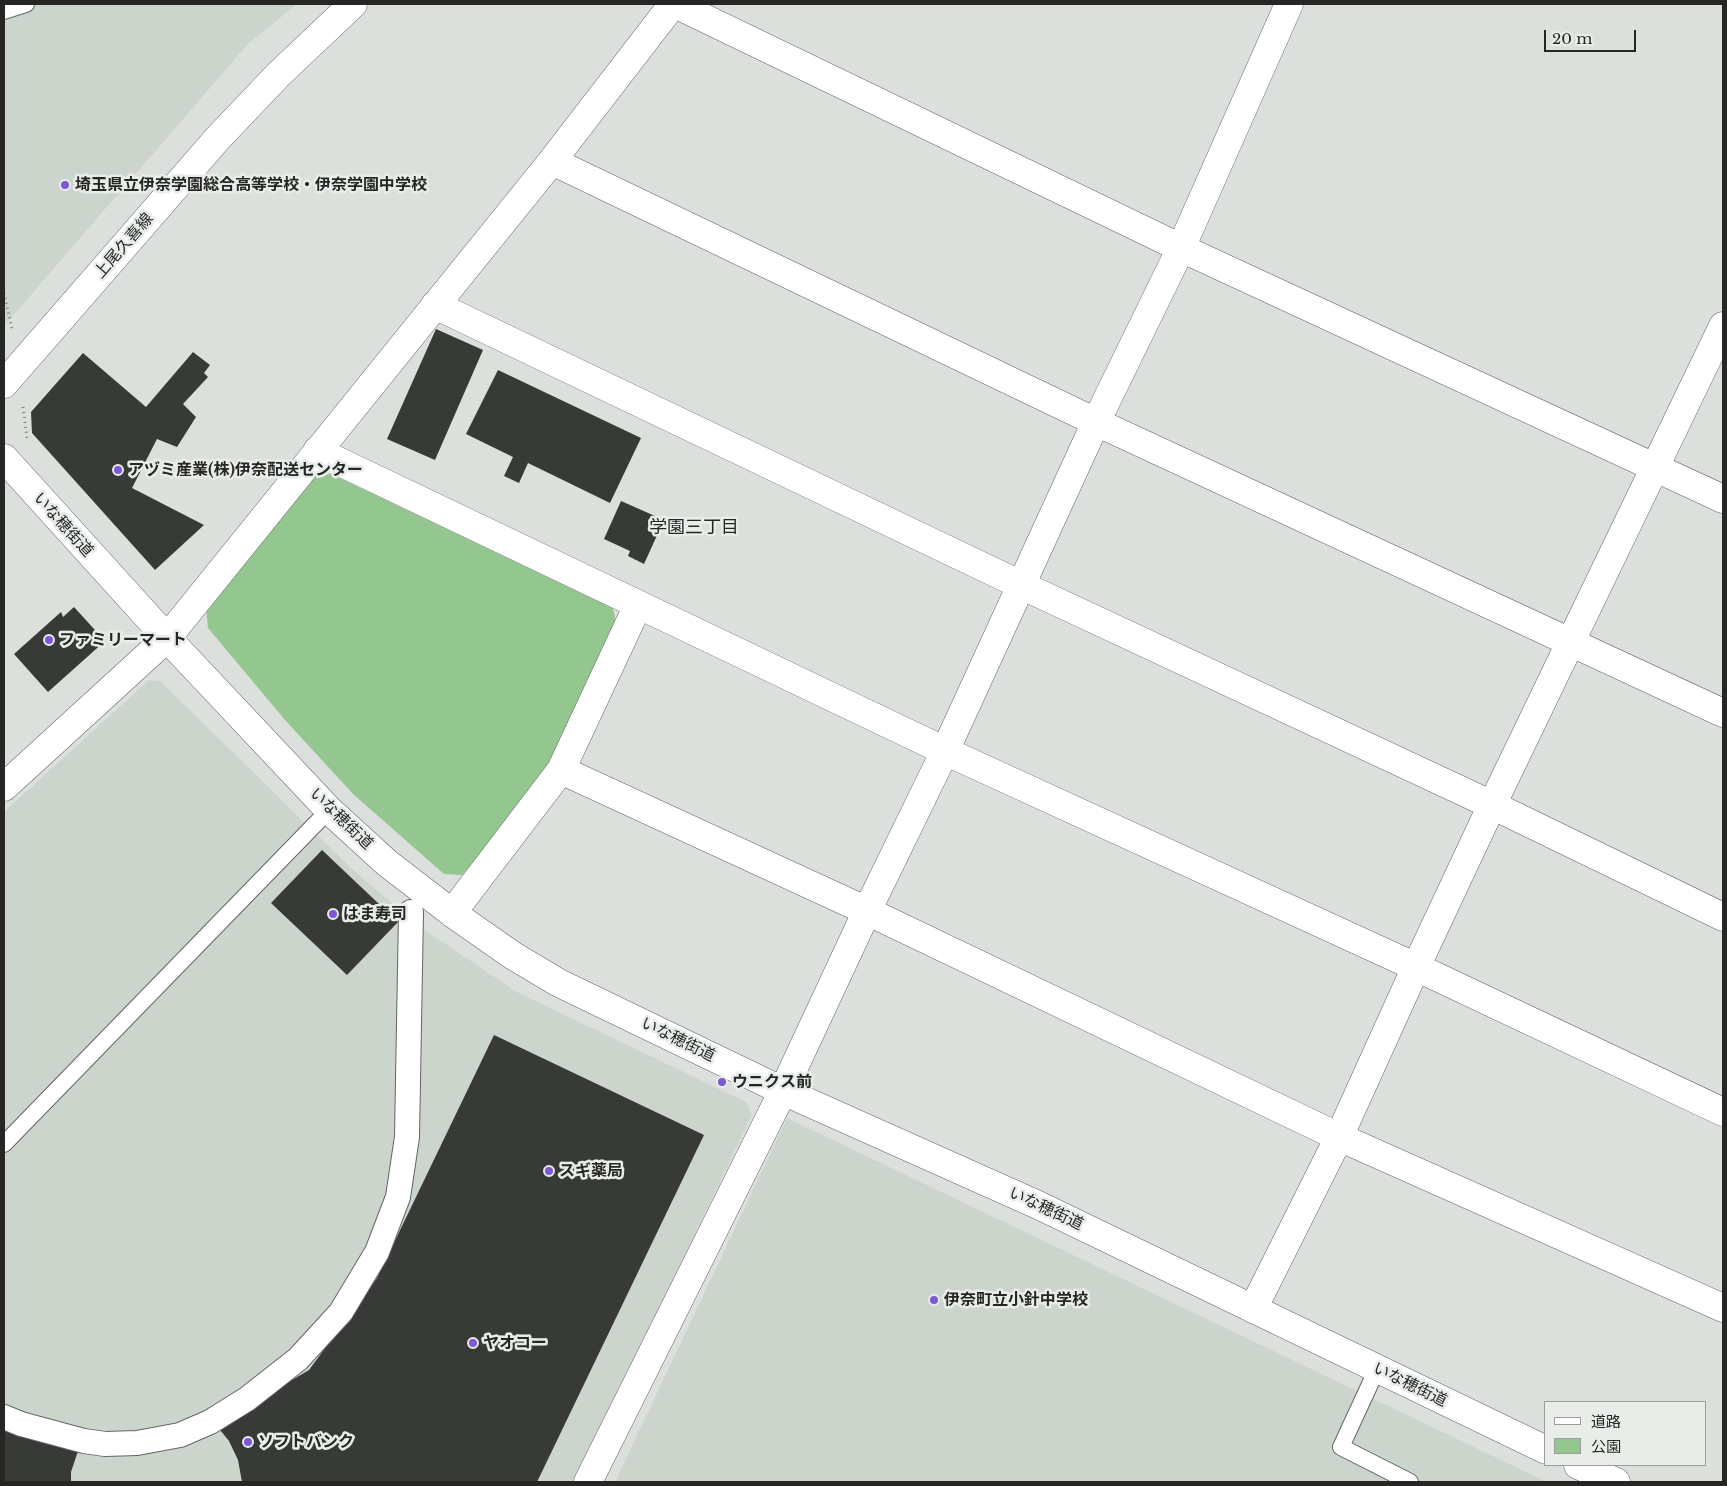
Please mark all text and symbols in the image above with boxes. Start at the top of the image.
scale bar [1547,20,1640,52]
text: 20 m [1552,29,1592,48]
place label: 埼玉県立伊奈学園総合高等学校・伊奈学園中学校 [75,175,427,195]
marker: 埼玉県立伊奈学園総合高等学校・伊奈学園中学校 [59,179,71,191]
street label: 上尾久喜線 [91,210,157,282]
place label: アヅミ産業(株)伊奈配送センター [128,460,363,480]
marker: アヅミ産業(株)伊奈配送センター [112,464,124,476]
street label: いな穂街道 [29,489,97,561]
district label: 学園三丁目 [649,517,739,539]
place label: ファミリーマート [59,630,187,650]
marker: ファミリーマート [43,634,55,646]
street label: いな穂街道 [306,784,376,854]
place label: はま寿司 [343,904,407,924]
marker: はま寿司 [327,908,339,920]
street label: いな穂街道 [638,1014,718,1066]
place label: ウニクス前 [732,1072,812,1092]
marker: ウニクス前 [716,1076,728,1088]
place label: スギ薬局 [559,1161,623,1181]
marker: スギ薬局 [543,1165,555,1177]
street label: いな穂街道 [1006,1183,1086,1235]
place label: 伊奈町立小針中学校 [944,1290,1088,1310]
marker: 伊奈町立小針中学校 [928,1294,940,1306]
place label: ヤオコー [483,1333,547,1353]
marker: ヤオコー [467,1337,479,1349]
street label: いな穂街道 [1370,1359,1450,1411]
legend [1544,1401,1707,1466]
text: 道路 [1591,1412,1621,1431]
place label: ソフトバンク [258,1432,354,1452]
marker: ソフトバンク [242,1436,254,1448]
text: 公園 [1591,1437,1621,1456]

